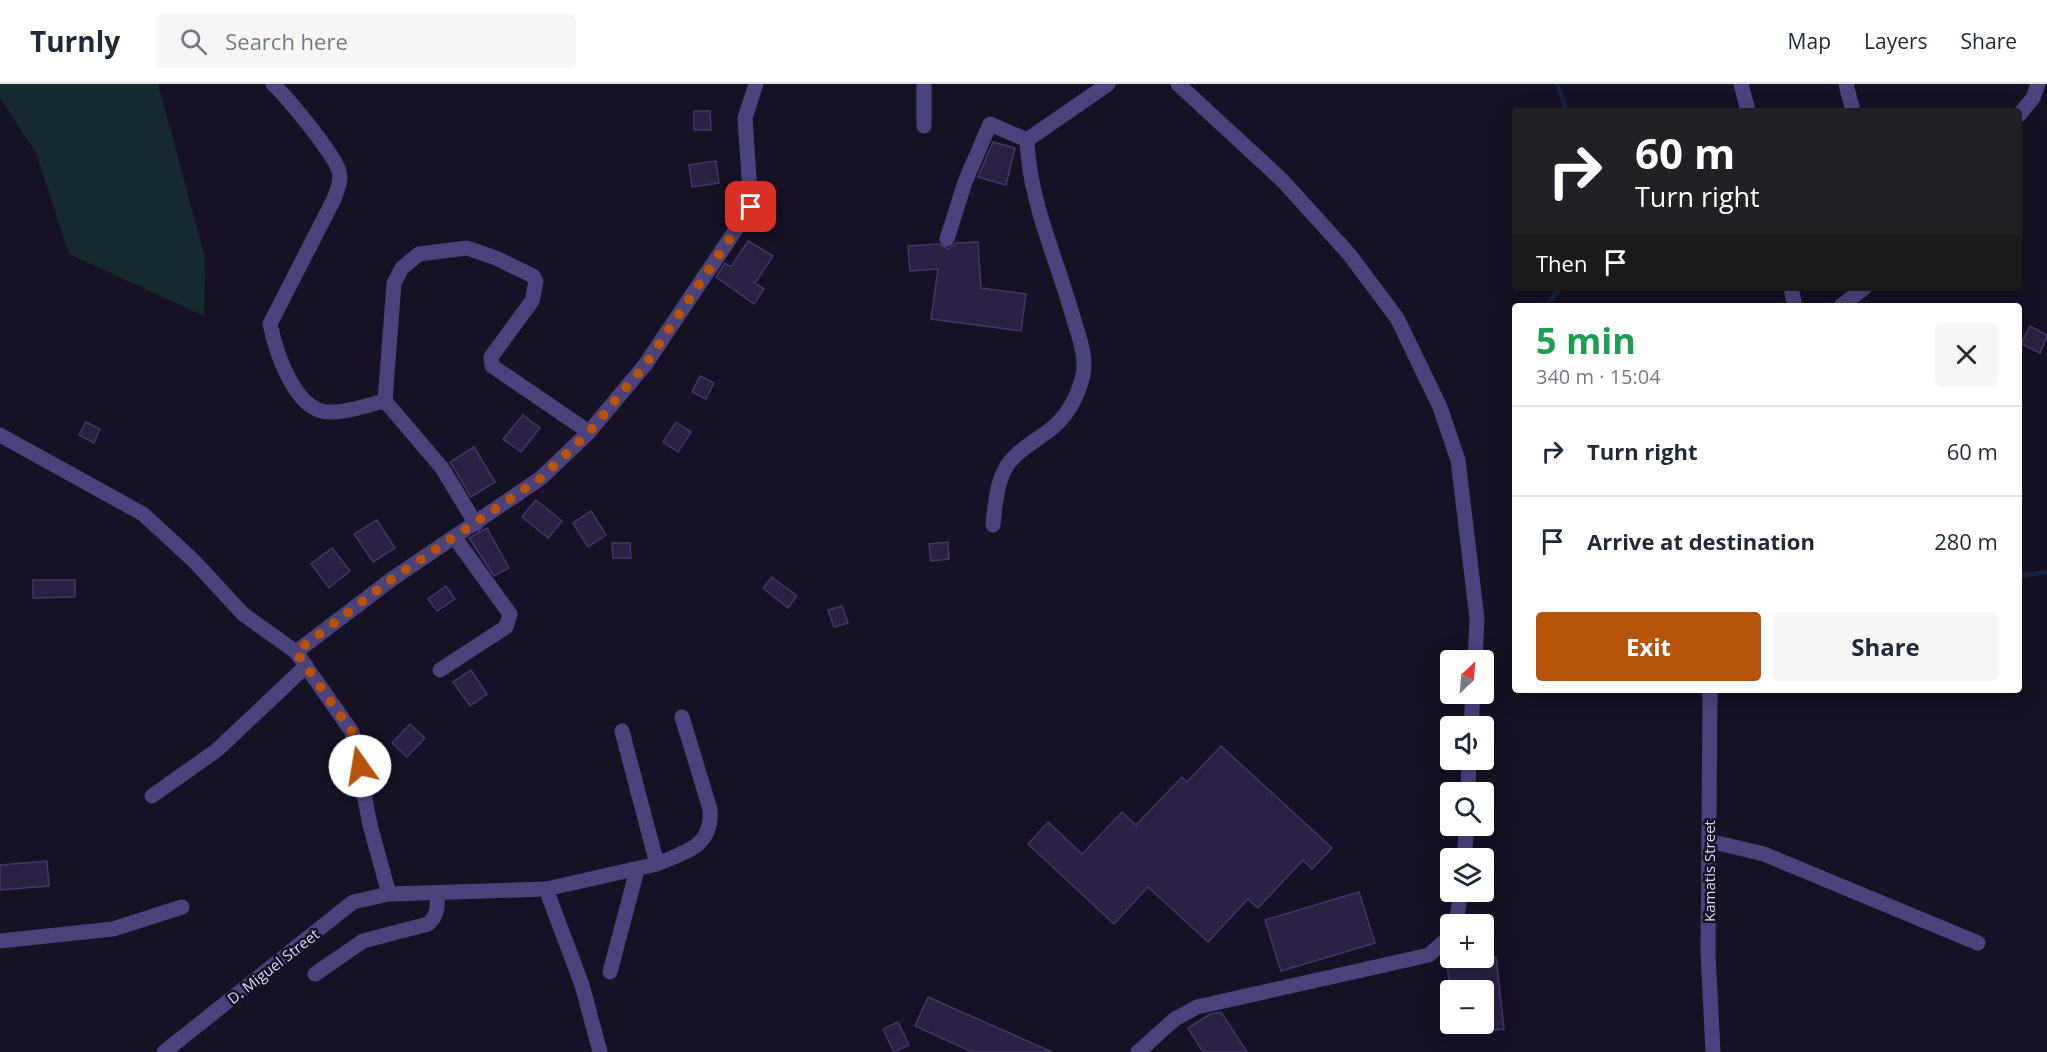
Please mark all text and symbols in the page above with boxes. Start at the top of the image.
search box [156,14,576,68]
text: Turnly [30,22,120,60]
icon: search [177,25,210,58]
text: Search here [225,26,348,56]
text: Map [1788,27,1831,55]
text: Layers [1864,27,1928,55]
text: Share [1961,27,2017,55]
text: 60 m [1635,124,1735,181]
icon: right [1536,132,1614,210]
text: Turn right [1635,178,1760,215]
pin [725,181,776,232]
icon: arrive [734,190,767,223]
icon: arrive [1599,246,1632,279]
text: Then [1536,248,1587,278]
text: 5 min [1536,316,1636,365]
button: close [1935,323,1998,386]
text: 340 m · 15:04 [1536,363,1661,390]
icon: right [1536,435,1569,468]
text: Turn right [1587,436,1698,466]
text: 60 m [1947,436,1998,466]
icon: arrive [1536,525,1569,558]
text: Arrive at destination [1587,526,1815,556]
text: 280 m [1934,526,1998,556]
button: Exit [1536,612,1761,681]
button: Share [1773,612,1998,681]
north arrow [1440,650,1494,704]
map controls [1440,650,1494,1034]
button: sound [1440,716,1494,770]
position arrow [328,734,392,798]
button: search [1440,782,1494,836]
street label: Kamatis Street [1699,820,1719,922]
button: layers [1440,848,1494,902]
button: + [1440,914,1494,968]
street label: D. Miguel Street [223,924,323,1008]
button: − [1440,980,1494,1034]

